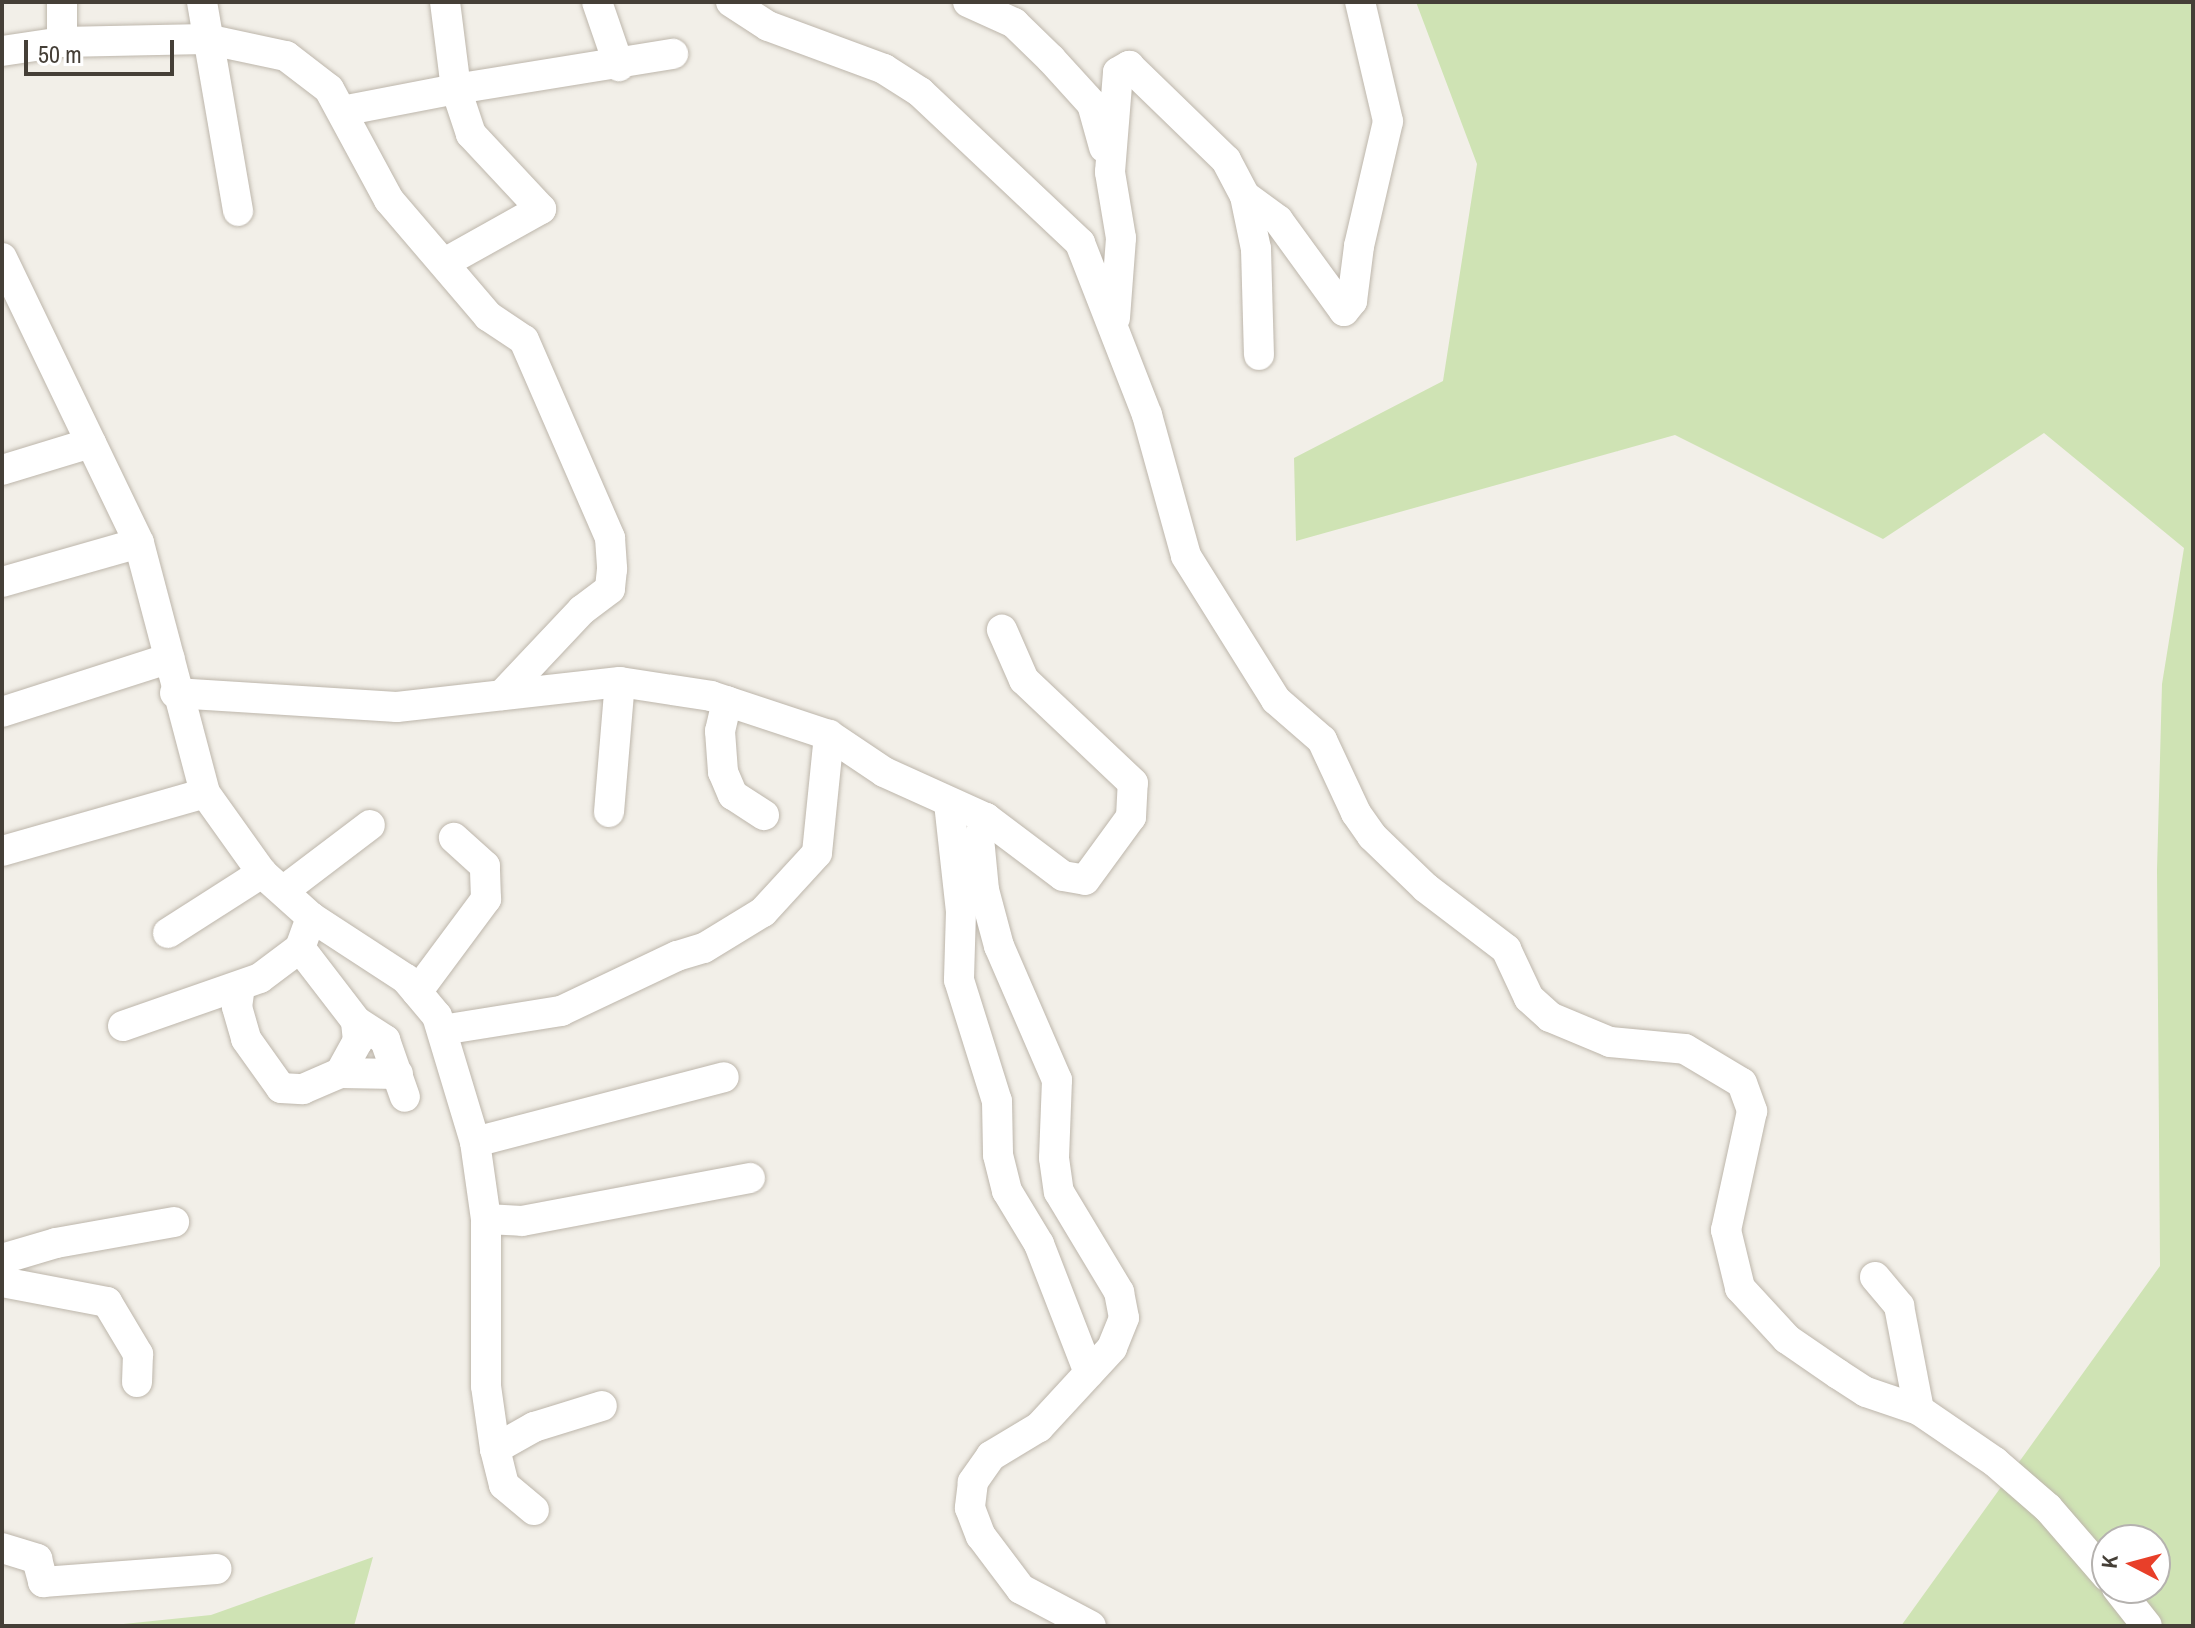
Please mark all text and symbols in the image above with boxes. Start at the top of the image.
scale bar [28,24,178,74]
text: 50 m [38,38,82,70]
north arrow [2091,1524,2171,1604]
text: K [2094,1554,2125,1570]

